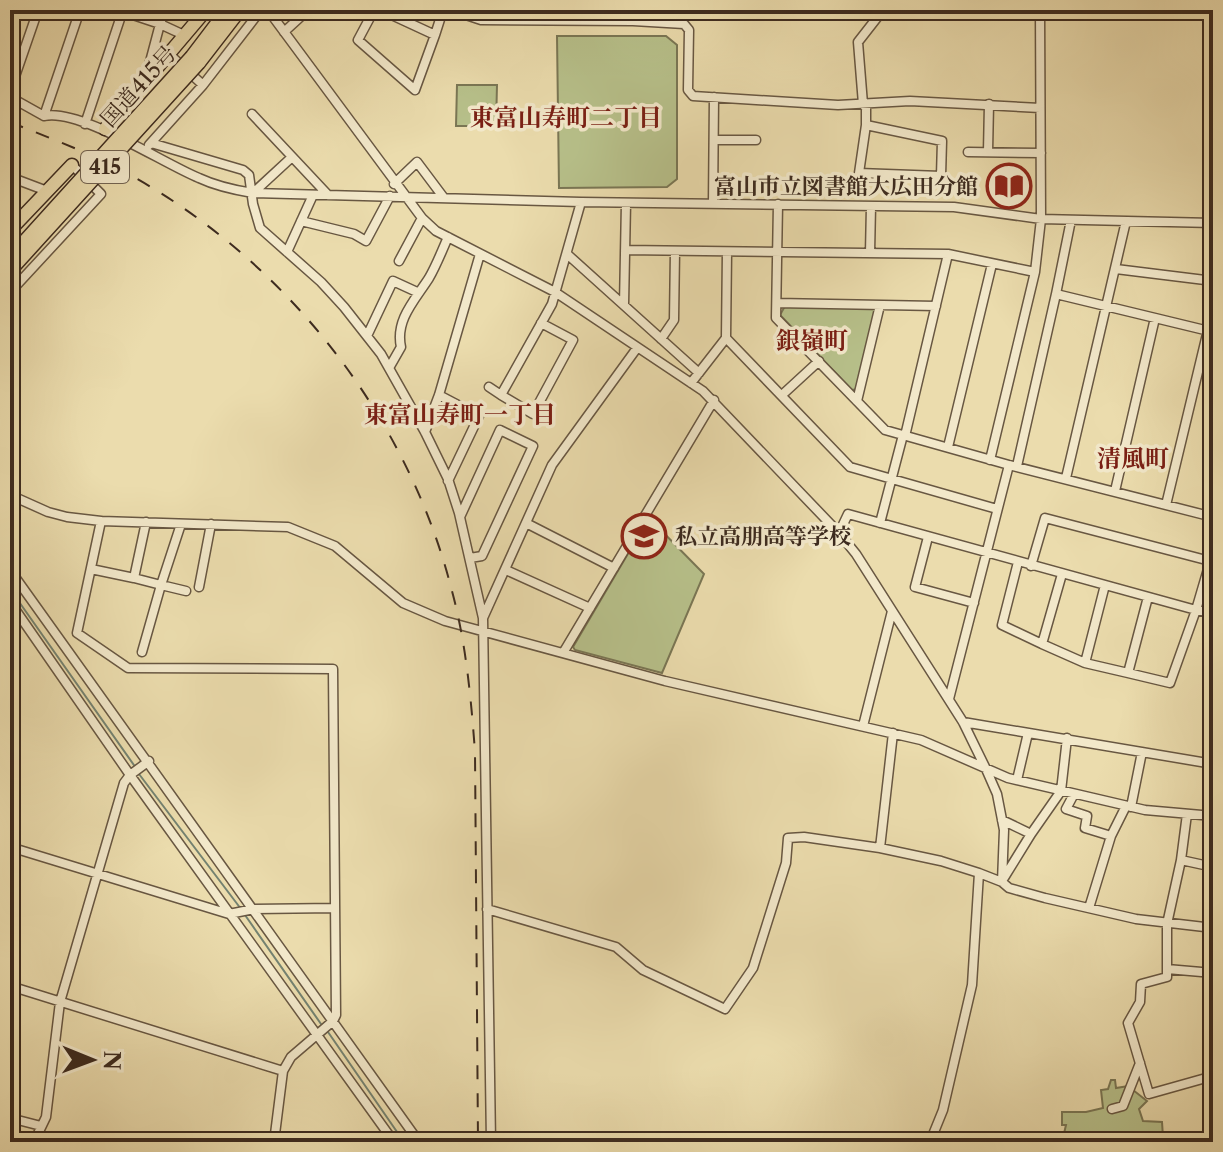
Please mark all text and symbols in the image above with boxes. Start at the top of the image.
street label: 国道415号 [95,40,182,132]
district label: 東富山寿町二丁目 [470,103,662,132]
road number: 415 [81,151,129,183]
library icon: 富山市立図書館大広田分館 [985,162,1033,210]
place label: 富山市立図書館大広田分館 [714,173,978,200]
district label: 銀嶺町 [776,326,848,355]
district label: 東富山寿町一丁目 [364,400,556,429]
district label: 清風町 [1097,444,1169,473]
school or university icon: 私立高朋高等学校 [620,512,668,560]
place label: 私立高朋高等学校 [675,523,851,550]
north arrow [52,1020,132,1100]
text: N [98,1051,125,1070]

